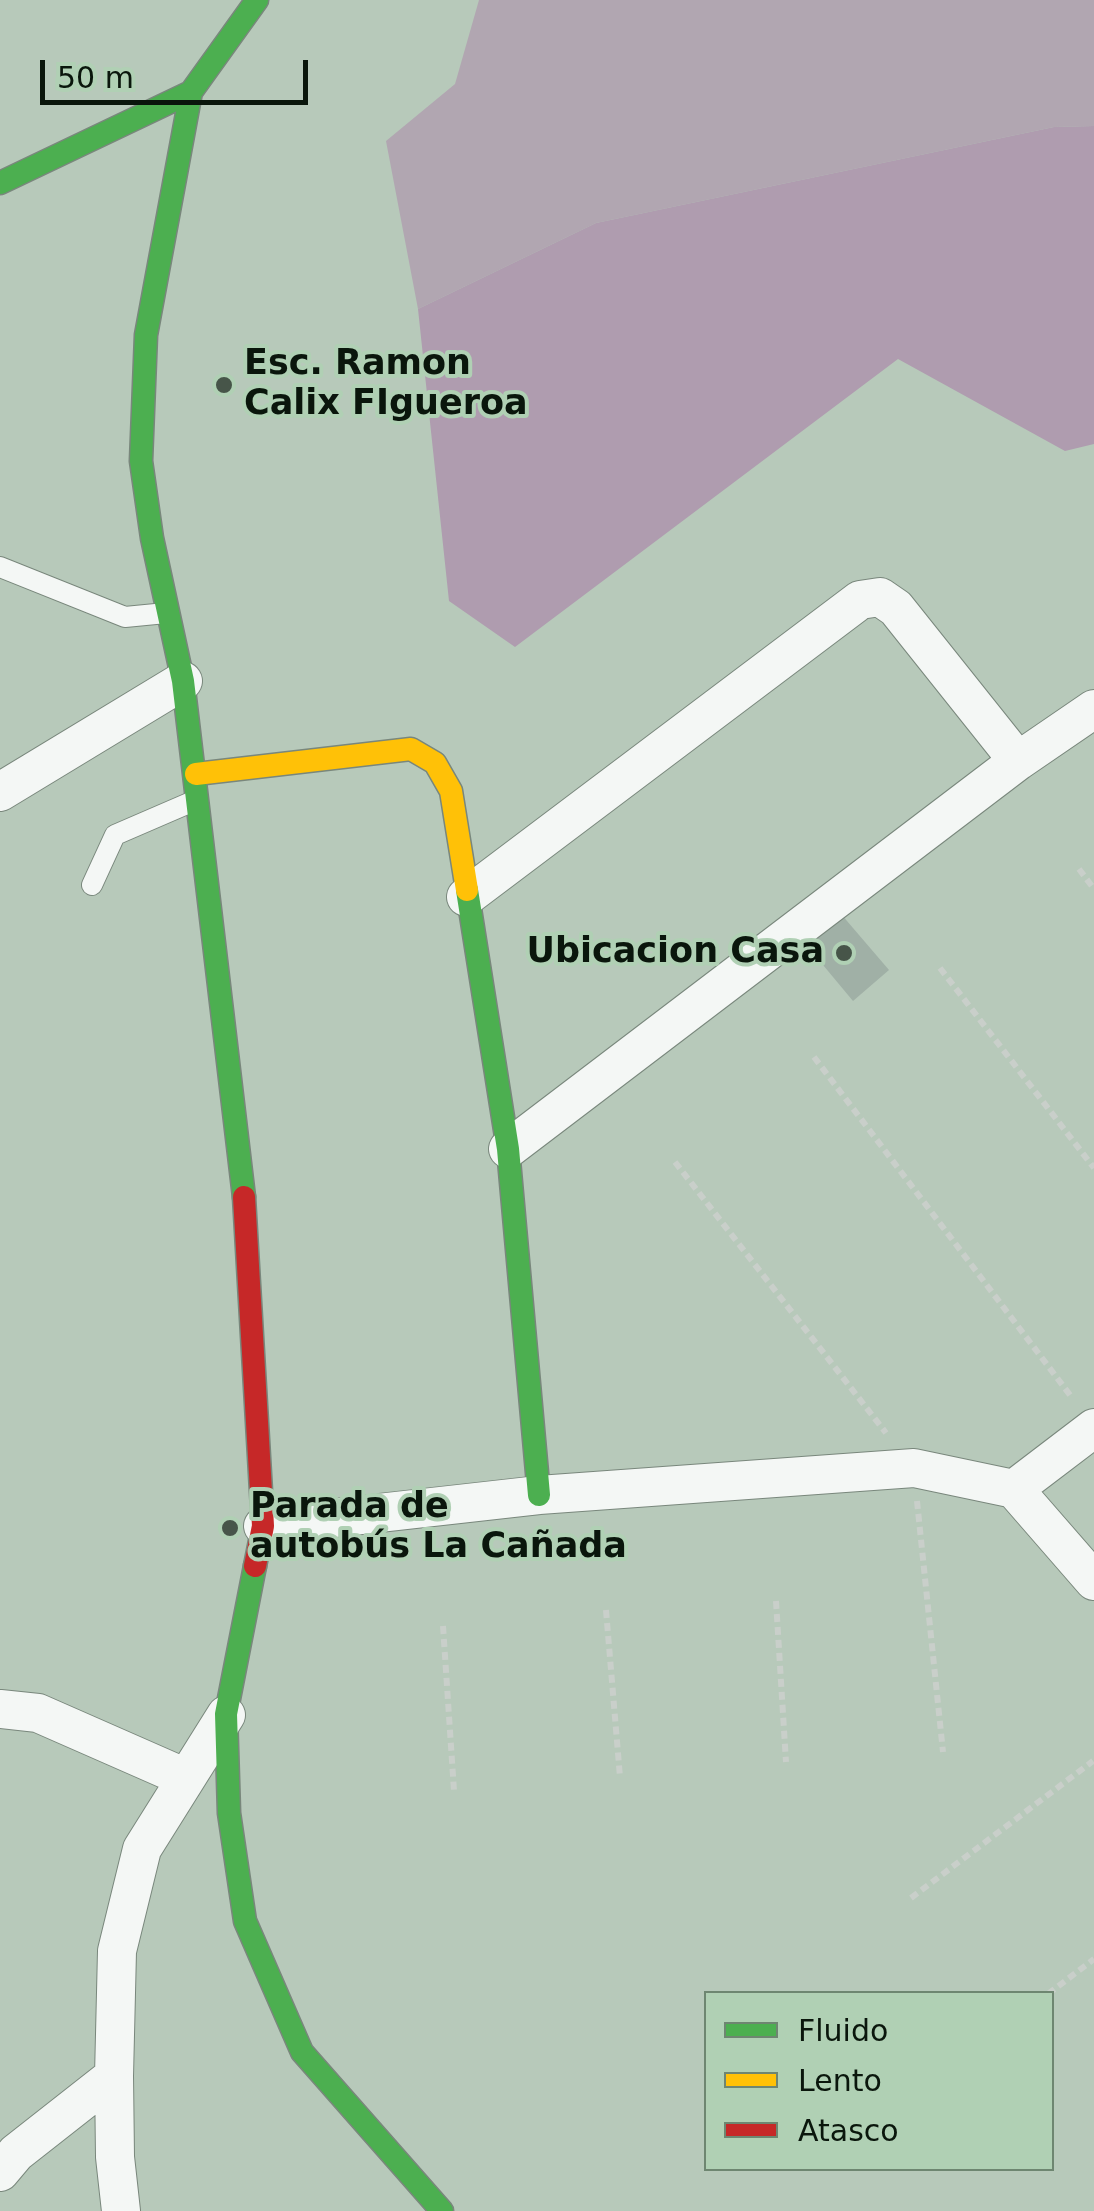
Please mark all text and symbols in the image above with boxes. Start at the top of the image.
scale bar [45,40,312,102]
text: 50 m [57,60,134,95]
place label: Esc. Ramon Calix FIgueroa [244,344,528,426]
marker: Esc. Ramon Calix FIgueroa [213,374,235,396]
place label: Ubicacion Casa [527,932,824,974]
marker: Ubicacion Casa [833,942,855,964]
place label: Parada de autobús La Cañada [250,1487,627,1569]
marker: Parada de autobús La Cañada [219,1517,241,1539]
legend [704,1991,1054,2171]
text: Fluido [798,2013,888,2048]
text: Lento [798,2063,882,2098]
text: Atasco [798,2113,899,2148]

